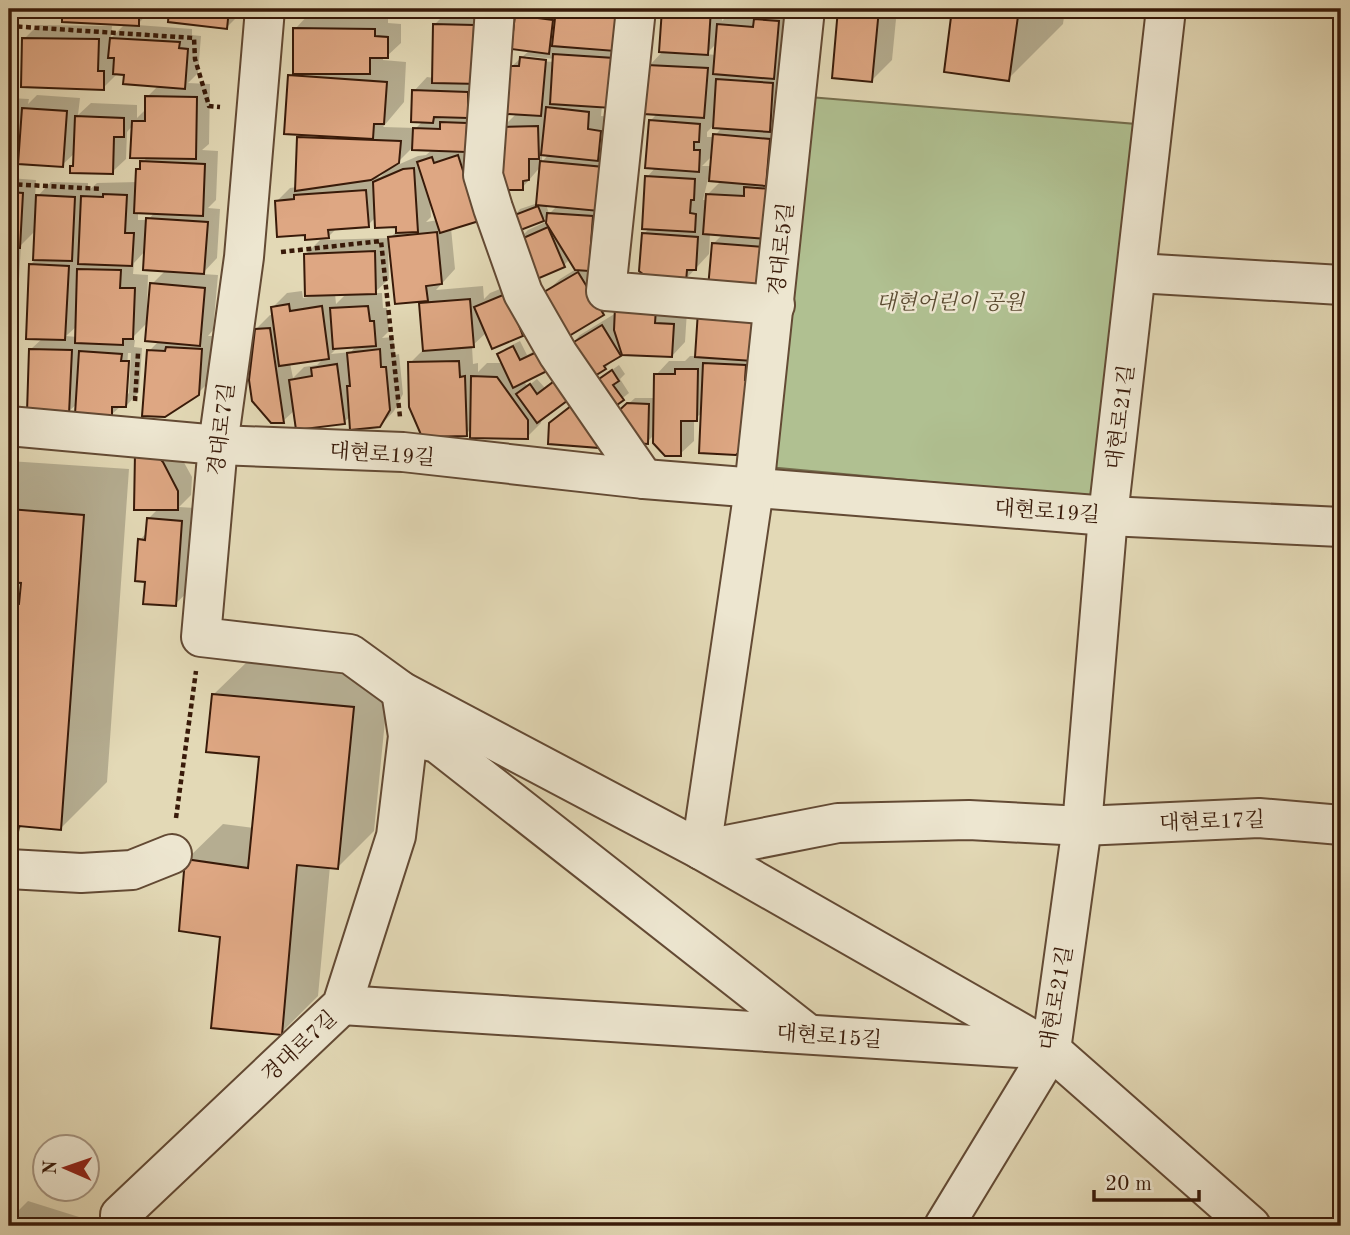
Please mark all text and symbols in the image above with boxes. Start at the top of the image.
street label: 경대로5길 [765,201,798,297]
park label: 대현어린이 공원 [876,291,1026,314]
street label: 대현로21길 [1103,363,1138,471]
street label: 경대로7길 [204,381,239,477]
street label: 대현로19길 [329,439,435,470]
street label: 대현로19길 [994,496,1100,527]
street label: 대현로17길 [1159,808,1265,835]
street label: 대현로21길 [1036,944,1077,1052]
street label: 경대로7길 [257,1006,341,1087]
street label: 대현로15길 [776,1021,882,1052]
north arrow [32,1134,102,1204]
scale bar [1094,1158,1200,1202]
text: N [42,1159,61,1175]
text: 20 m [1105,1174,1152,1195]

